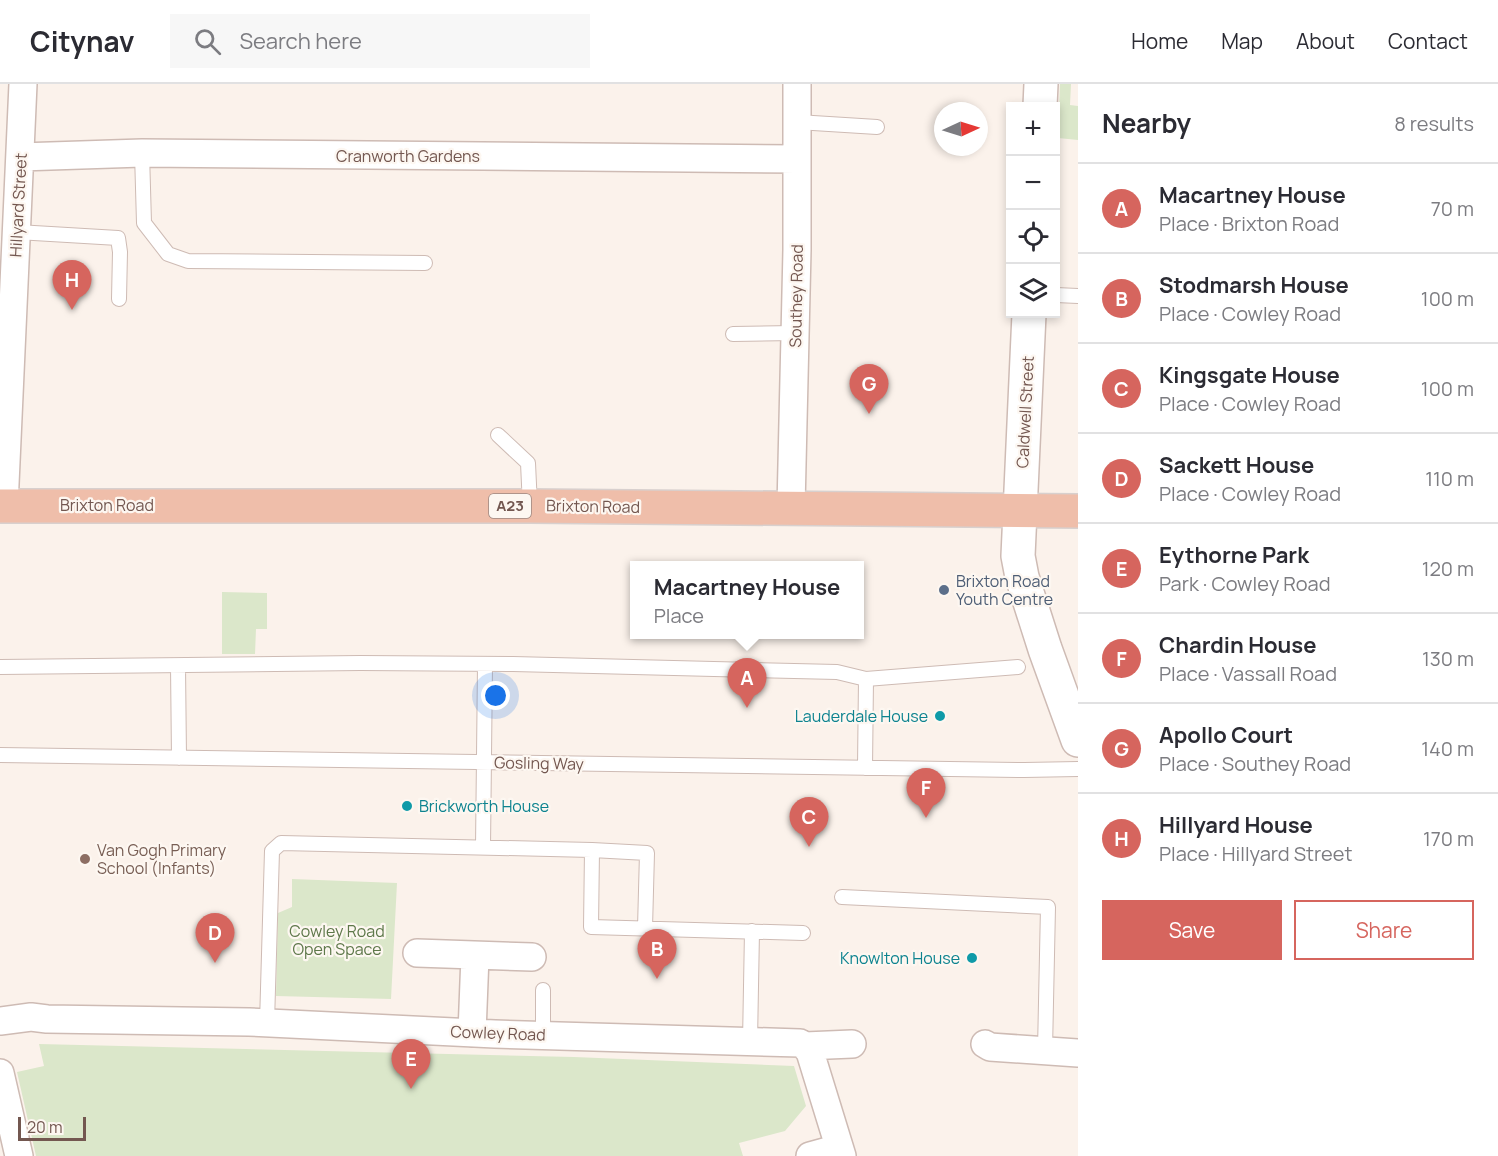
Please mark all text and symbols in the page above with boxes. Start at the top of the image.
search box [170,14,590,68]
text: Citynav [30,22,134,60]
icon: search [191,25,224,58]
text: Search here [239,26,362,56]
text: Home [1131,27,1188,55]
text: Map [1221,27,1263,55]
text: About [1296,27,1355,55]
text: Contact [1388,27,1468,55]
north arrow [934,102,988,156]
map controls [1006,102,1060,318]
button: + [1006,102,1060,156]
text: Nearby [1102,105,1191,141]
text: 8 results [1394,110,1474,137]
street label: Cranworth Gardens [336,145,480,167]
street label: Hillyard Street [4,152,32,258]
button: − [1006,156,1060,210]
text: Macartney House [1159,180,1346,210]
text: A [1115,195,1128,222]
text: 70 m [1431,195,1474,222]
button: locate [1006,210,1060,264]
text: Place · Brixton Road [1159,210,1339,237]
street label: Southey Road [784,244,808,348]
pin: H [52,260,92,310]
button: layers [1006,264,1060,318]
text: Stodmarsh House [1159,270,1349,300]
text: B [1115,285,1128,312]
text: 100 m [1421,285,1474,312]
text: Place · Cowley Road [1159,300,1341,327]
street label: Caldwell Street [1011,355,1039,469]
text: Kingsgate House [1159,360,1340,390]
pin: G [850,364,888,414]
text: C [1114,375,1129,402]
text: 100 m [1421,375,1474,402]
text: Place · Cowley Road [1159,390,1341,417]
text: Sackett House [1159,450,1314,480]
text: D [1114,465,1129,492]
text: 110 m [1425,465,1474,492]
text: Place · Cowley Road [1159,480,1341,507]
street label: Brixton Road [60,494,154,516]
road number: A23 [489,494,531,518]
street label: Brixton Road [546,494,640,518]
text: Eythorne Park [1159,540,1309,570]
text: E [1116,555,1127,582]
text: 120 m [1422,555,1474,582]
popup [630,561,864,639]
place label: Brixton Road Youth Centre [956,570,1053,610]
text: Park · Cowley Road [1159,570,1331,597]
text: Macartney House [654,572,840,602]
marker: Brixton Road Youth Centre [937,583,951,597]
text: Place [654,602,704,629]
text: Chardin House [1159,630,1317,660]
text: F [1116,645,1127,672]
text: 130 m [1422,645,1474,672]
pin: A [728,658,766,708]
text: Place · Vassall Road [1159,660,1337,687]
your location [481,681,510,710]
place label: Lauderdale House [795,705,928,727]
marker: Lauderdale House [933,709,947,723]
text: Apollo Court [1159,720,1293,750]
text: G [1114,735,1129,762]
text: 140 m [1421,735,1474,762]
text: Place · Southey Road [1159,750,1351,777]
street label: Gosling Way [494,751,585,775]
pin: F [906,768,946,818]
place label: Brickworth House [419,795,549,817]
pin: C [790,798,828,847]
marker: Brickworth House [400,799,414,813]
text: Hillyard House [1159,810,1313,840]
text: H [1114,825,1129,852]
text: 170 m [1423,825,1474,852]
place label: Van Gogh Primary School (Infants) [97,839,227,879]
text: Place · Hillyard Street [1159,840,1352,867]
marker: Van Gogh Primary School (Infants) [78,852,92,866]
button: Save [1102,900,1282,960]
button: Share [1294,900,1474,960]
pin: D [196,914,234,963]
park label: Cowley Road Open Space [289,920,385,960]
pin: B [638,930,676,979]
place label: Knowlton House [840,947,960,969]
marker: Knowlton House [965,951,979,965]
street label: Cowley Road [450,1020,546,1046]
pin: E [392,1040,430,1089]
scale bar [18,1114,86,1142]
text: 20 m [27,1116,63,1138]

